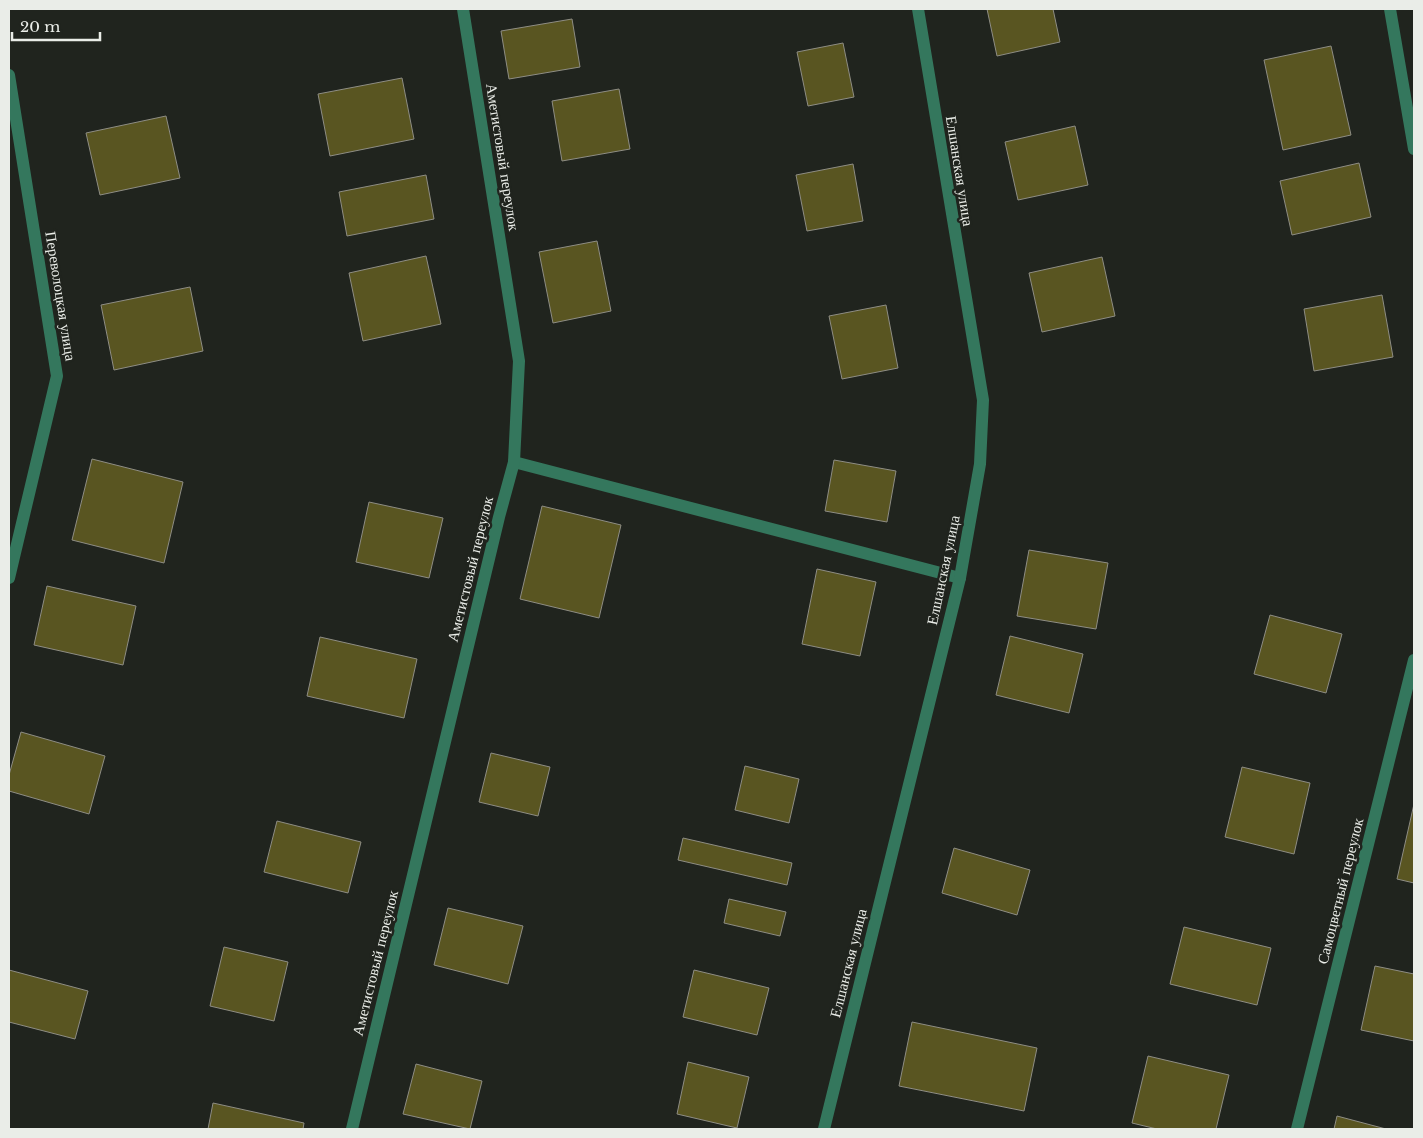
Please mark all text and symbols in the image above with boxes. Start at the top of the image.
scale bar [12,10,100,42]
text: 20 m [20,17,60,36]
street label: Аметистовый переулок [482,82,524,233]
street label: Елшанская улица [942,114,978,228]
street label: Переволоцкая улица [41,230,81,362]
street label: Аметистовый переулок [443,494,497,644]
street label: Елшанская улица [922,513,964,627]
street label: Самоцветный переулок [1313,815,1368,966]
street label: Аметистовый переулок [348,888,402,1038]
street label: Елшанская улица [825,906,871,1019]

